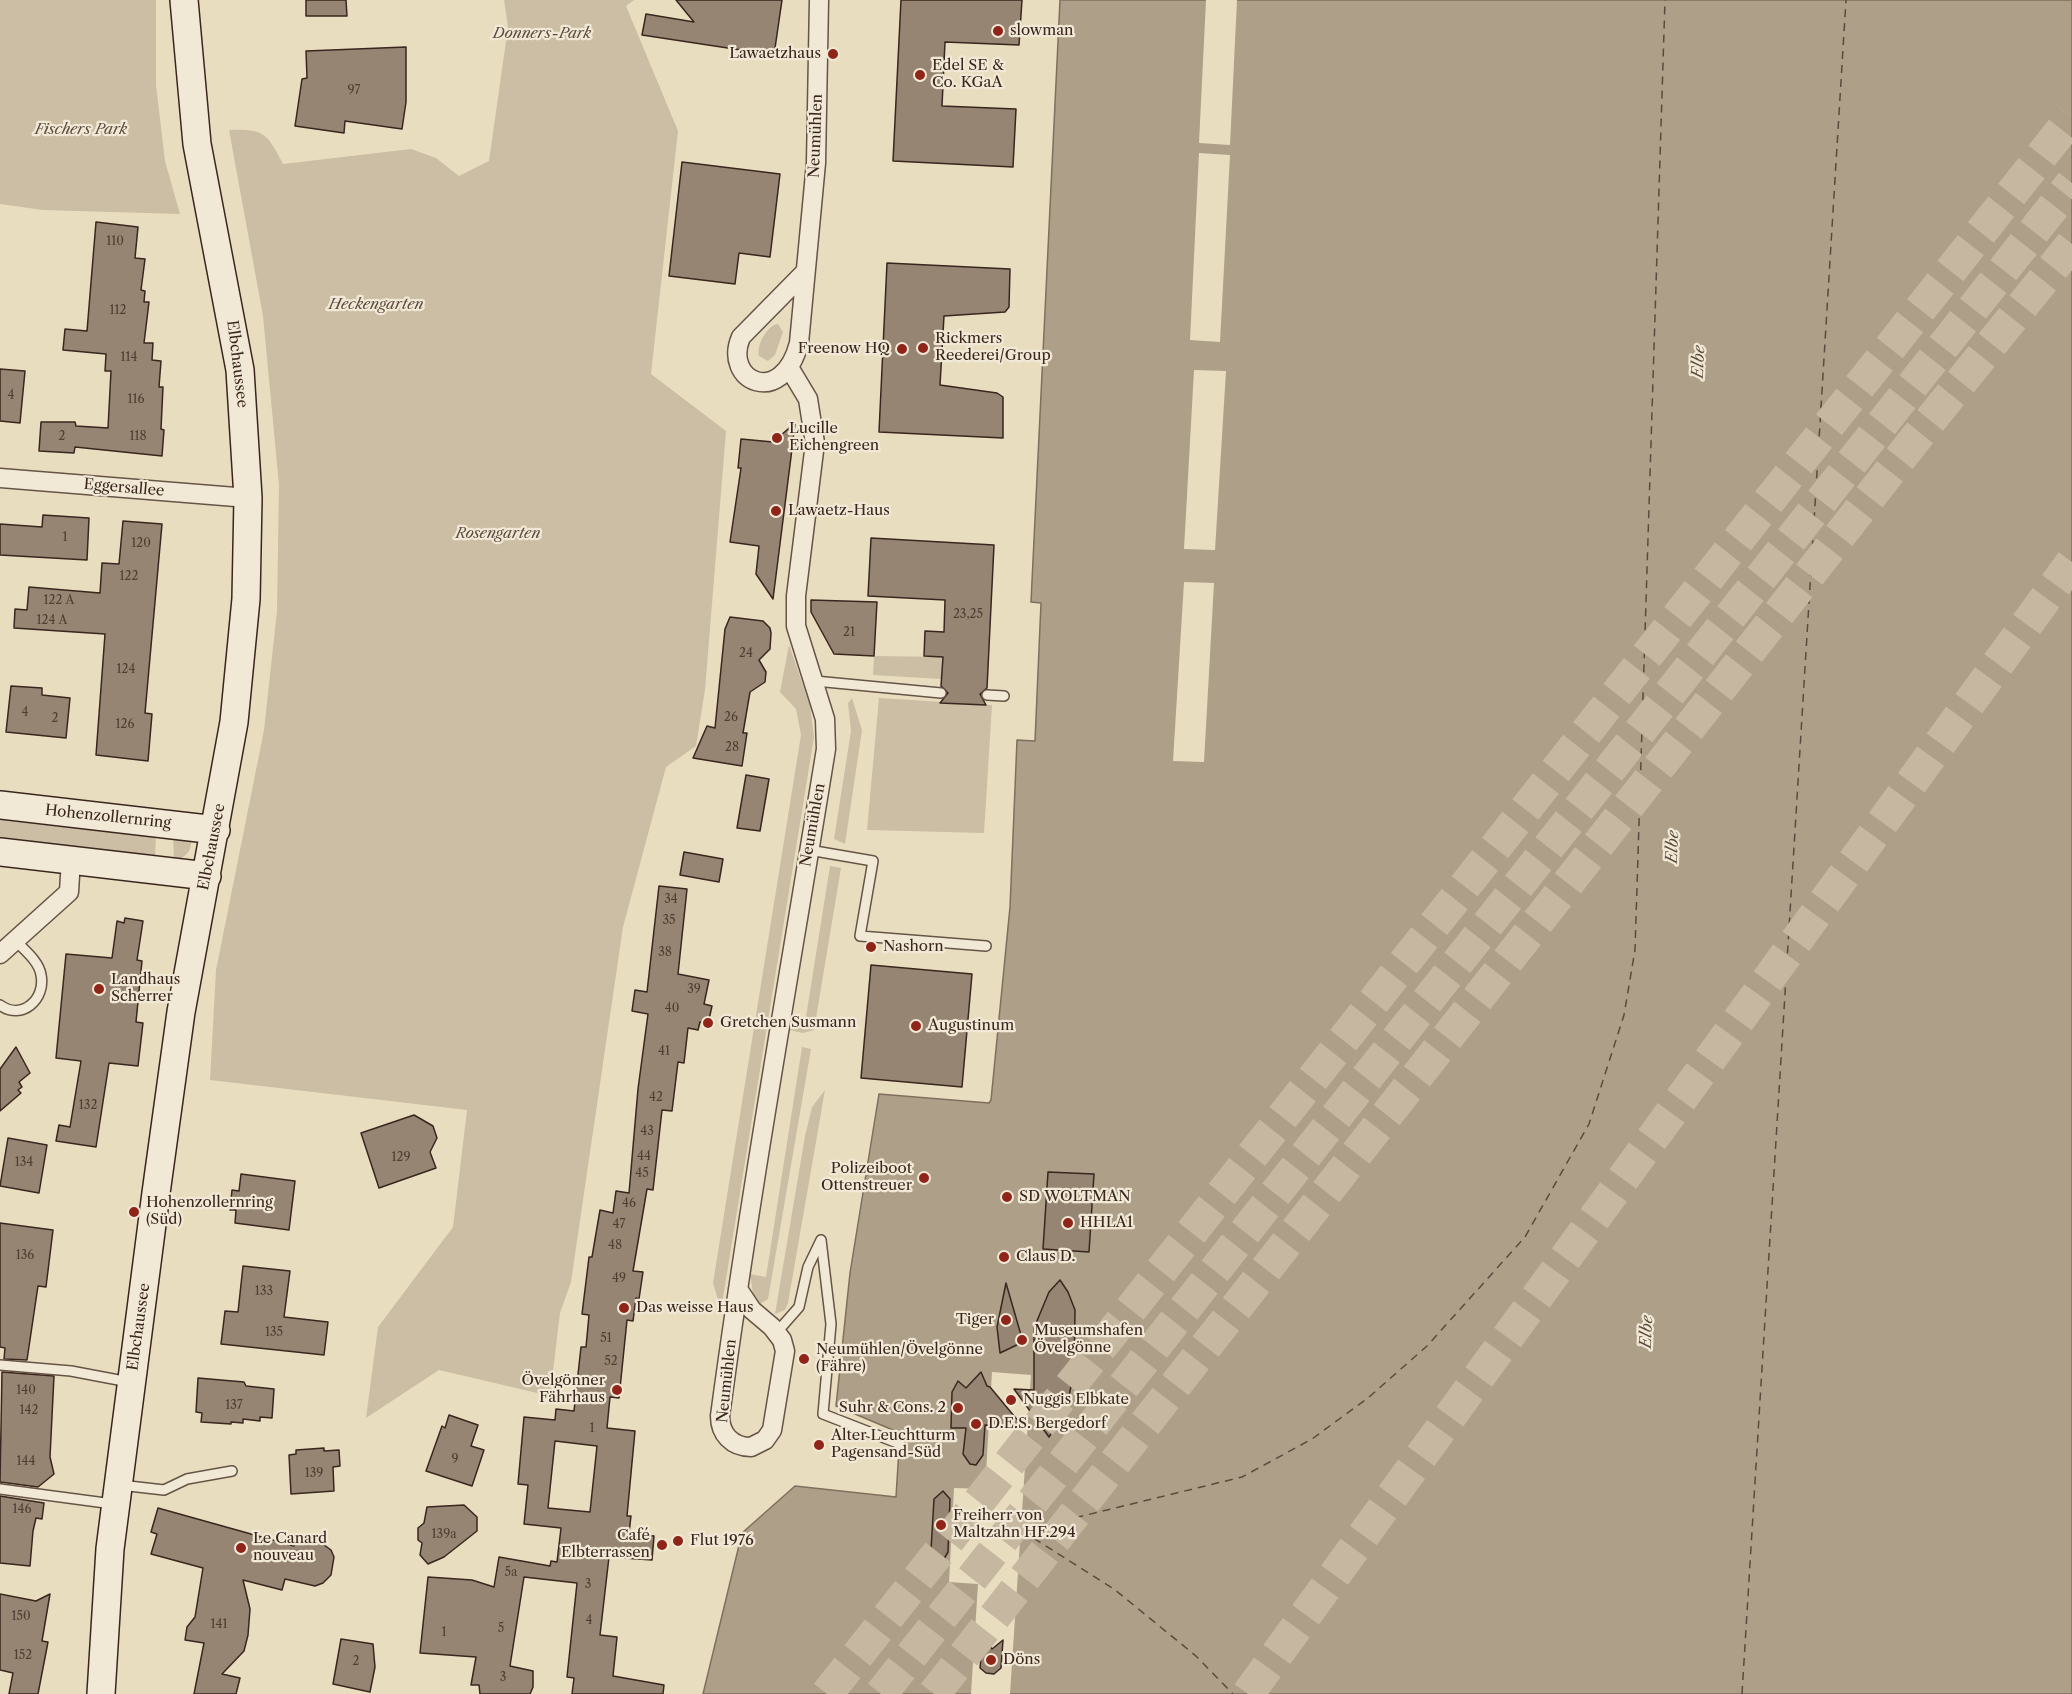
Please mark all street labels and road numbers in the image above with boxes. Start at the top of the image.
street label: Neumühlen [806,94,826,178]
street label: Elbchaussee [223,319,251,409]
street label: Eggersallee [83,476,165,500]
street label: Neumühlen [797,782,829,868]
street label: Hohenzollernring [44,801,172,833]
street label: Elbchaussee [195,802,229,892]
street label: Elbchaussee [124,1282,154,1372]
street label: Neumühlen [714,1338,740,1424]

